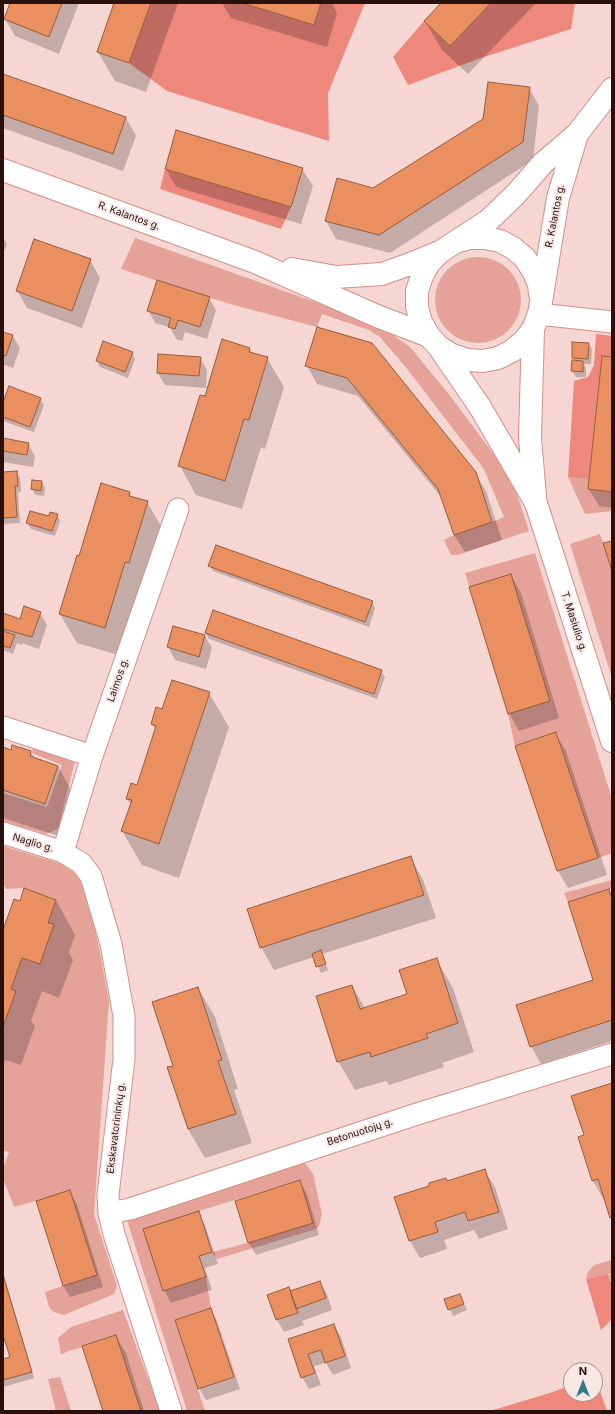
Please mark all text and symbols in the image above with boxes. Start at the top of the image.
street label: R. Kalantos g. [543,183,567,249]
street label: R. Kalantos g. [97,199,161,233]
street label: T. Masiulio g. [559,590,589,654]
street label: Laimos g. [105,657,131,703]
street label: Naglio g. [11,831,55,855]
street label: Ekskavatorininkų g. [104,1082,128,1174]
street label: Betonuotojų g. [325,1116,395,1148]
north arrow [563,1362,603,1402]
text: N [579,1364,587,1378]

